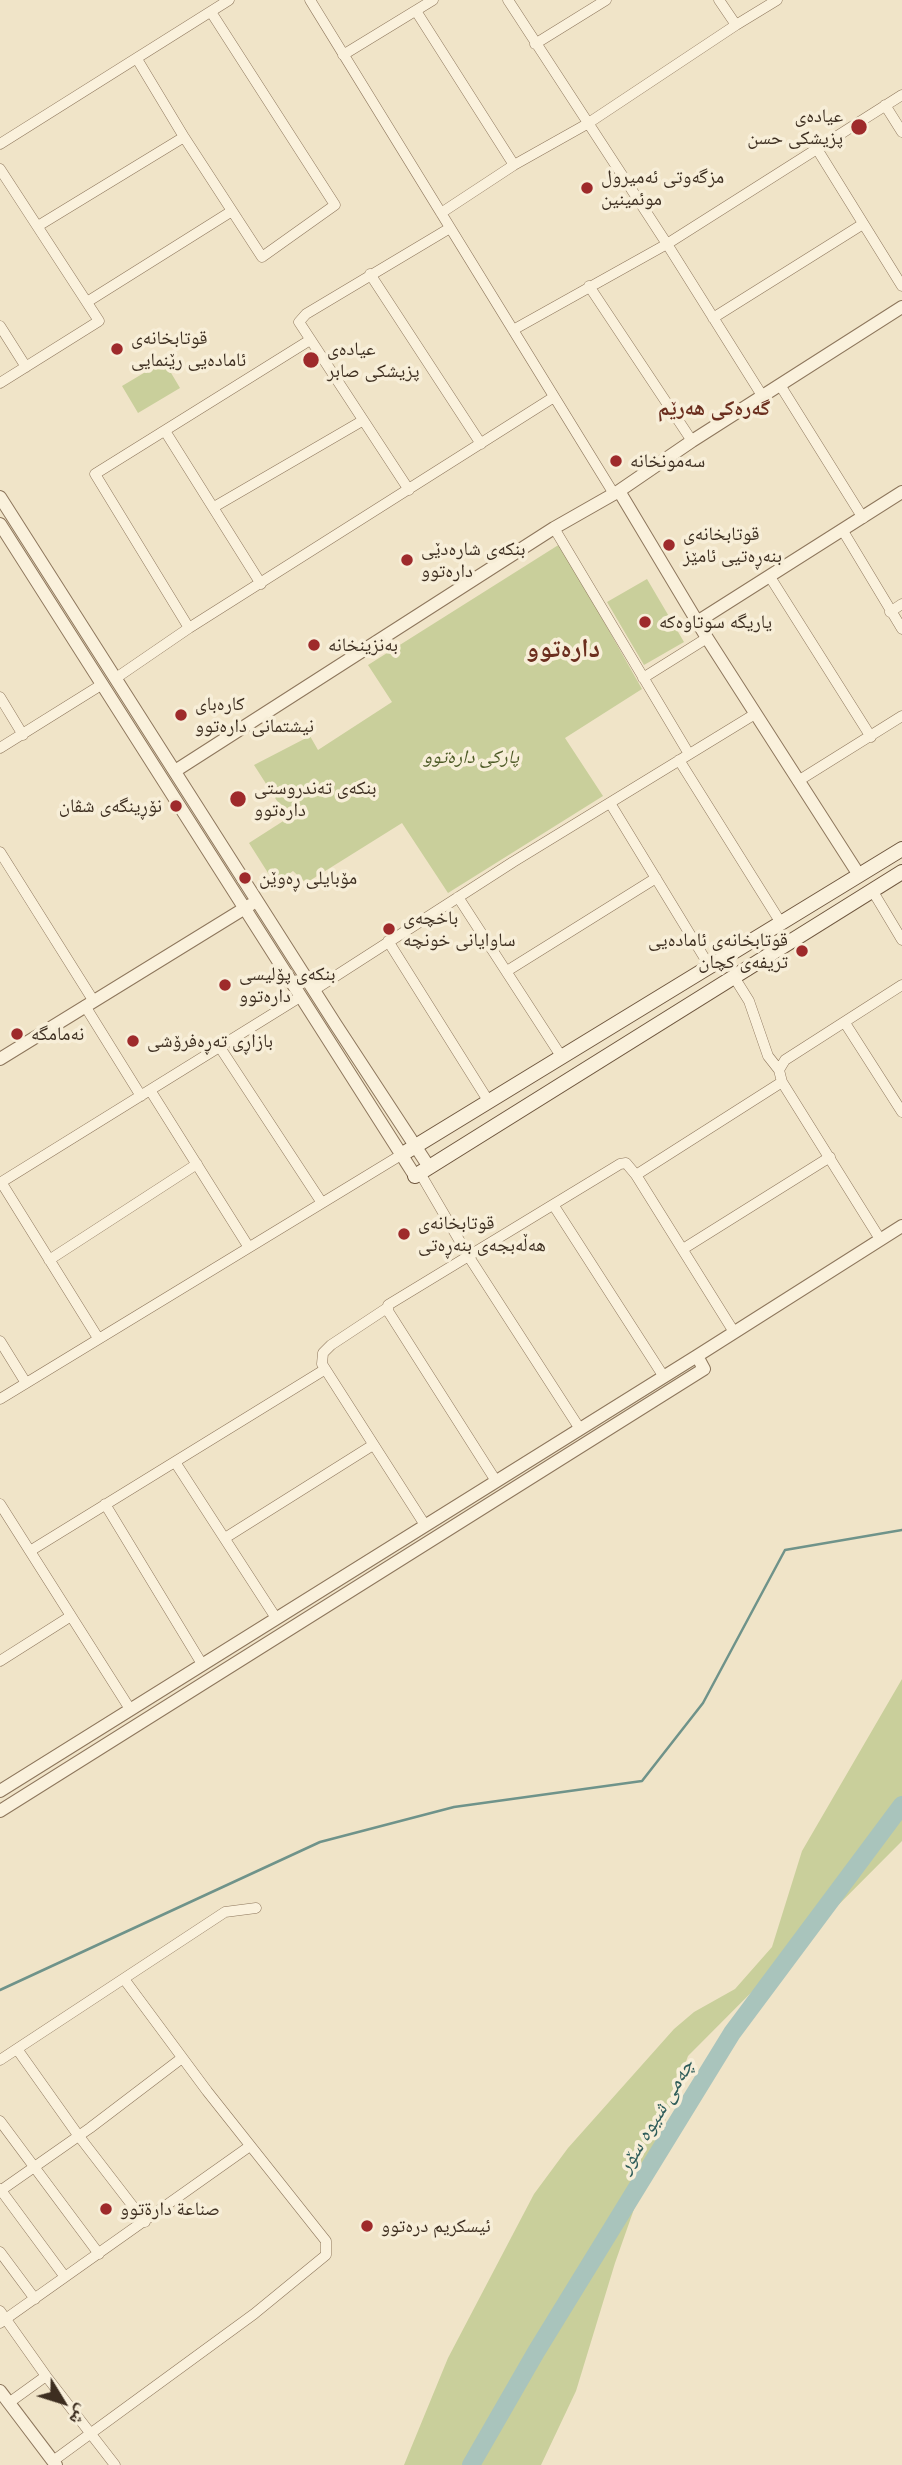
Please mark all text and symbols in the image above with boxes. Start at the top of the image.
place label: عیادەی پزیشکی حسن [747,105,843,149]
marker: عیادەی پزیشکی حسن [849,117,869,137]
place label: مزگەوتی ئەمیرول موئمینین [601,166,724,210]
marker: مزگەوتی ئەمیرول موئمینین [579,180,595,196]
place label: قوتابخانەی ئامادەیی رێنمایی [131,327,246,371]
place label: عیادەی پزیشکی صابر [327,338,420,382]
marker: قوتابخانەی ئامادەیی رێنمایی [109,341,125,357]
marker: عیادەی پزیشکی صابر [301,350,321,370]
district label: گەرەکی هەرێم [658,396,770,422]
place label: سەمونخانە [630,450,705,472]
marker: سەمونخانە [608,453,624,469]
place label: قوتابخانەی بنەڕەتیی ئامێز [683,523,782,567]
marker: قوتابخانەی بنەڕەتیی ئامێز [661,537,677,553]
place label: بنکەی شارەدێی دارەتوو [421,538,525,582]
marker: بنکەی شارەدێی دارەتوو [399,552,415,568]
place label: یاریگە سوتاوەکە [659,611,772,633]
marker: یاریگە سوتاوەکە [637,614,653,630]
district label: دارەتوو [526,633,600,665]
place label: بەنزینخانە [328,634,398,656]
marker: بەنزینخانە [306,637,322,653]
place label: کارەبای نیشتمانی دارەتوو [195,693,314,737]
marker: کارەبای نیشتمانی دارەتوو [173,707,189,723]
park label: پارکی دارەتوو [423,746,519,768]
place label: بنکەی تەندروستی دارەتوو [254,777,377,821]
marker: بنکەی تەندروستی دارەتوو [228,789,248,809]
place label: نۆڕینگەی شڤان [59,795,162,817]
marker: نۆڕینگەی شڤان [168,798,184,814]
place label: مۆبایلی ڕەوێن [259,867,357,889]
marker: مۆبایلی ڕەوێن [237,870,253,886]
place label: باخچەی ساوایانی خونچە [403,907,516,951]
marker: باخچەی ساوایانی خونچە [381,921,397,937]
place label: قوتابخانەی ئامادەیی تریفەی کچان [648,929,788,973]
marker: قوتابخانەی ئامادەیی تریفەی کچان [794,943,810,959]
place label: بنکەی پۆلیسی دارەتوو [239,963,336,1007]
marker: بنکەی پۆلیسی دارەتوو [217,977,233,993]
place label: نەمامگە [31,1023,84,1045]
marker: نەمامگە [9,1026,25,1042]
place label: بازاڕی تەڕەفرۆشی [147,1030,273,1052]
marker: بازاڕی تەڕەفرۆشی [125,1033,141,1049]
place label: قوتابخانەی هەڵەبجەی بنەڕەتی [418,1212,546,1256]
marker: قوتابخانەی هەڵەبجەی بنەڕەتی [396,1226,412,1242]
water label: چەمی شیوە سۆر [612,2054,700,2178]
place label: صناعة دارةتوو [120,2198,220,2220]
marker: صناعة دارةتوو [98,2201,114,2217]
place label: ئیسکریم درەتوو [381,2215,491,2237]
marker: ئیسکریم درەتوو [359,2218,375,2234]
north arrow [28,2367,98,2437]
text: ش [65,2400,95,2430]

